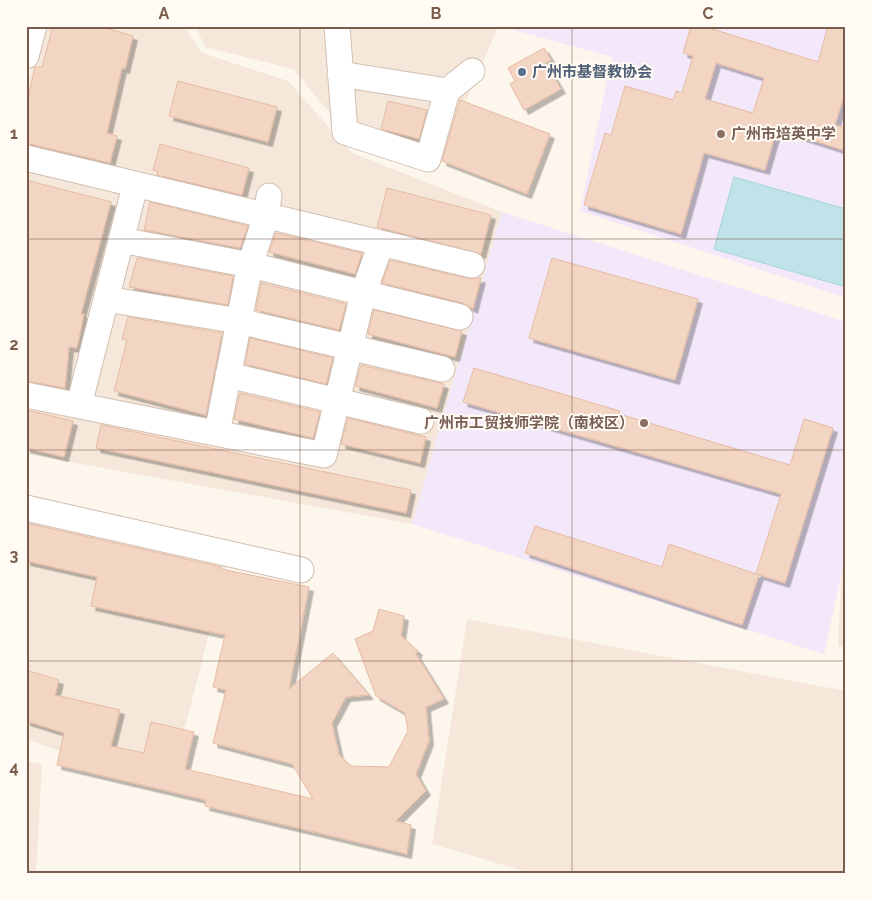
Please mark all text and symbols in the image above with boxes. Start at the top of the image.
text: A [159,4,170,23]
text: B [431,4,442,23]
text: C [703,4,714,23]
place label: 广州市基督教协会 [532,63,652,81]
marker: 广州市基督教协会 [516,66,528,78]
text: 1 [10,124,18,143]
place label: 广州市培英中学 [731,125,836,143]
marker: 广州市培英中学 [715,128,727,140]
text: 2 [9,335,19,354]
place label: 广州市工贸技师学院（南校区） [424,414,634,432]
marker: 广州市工贸技师学院（南校区） [638,417,650,429]
text: 3 [10,546,19,565]
text: 4 [9,758,19,777]

